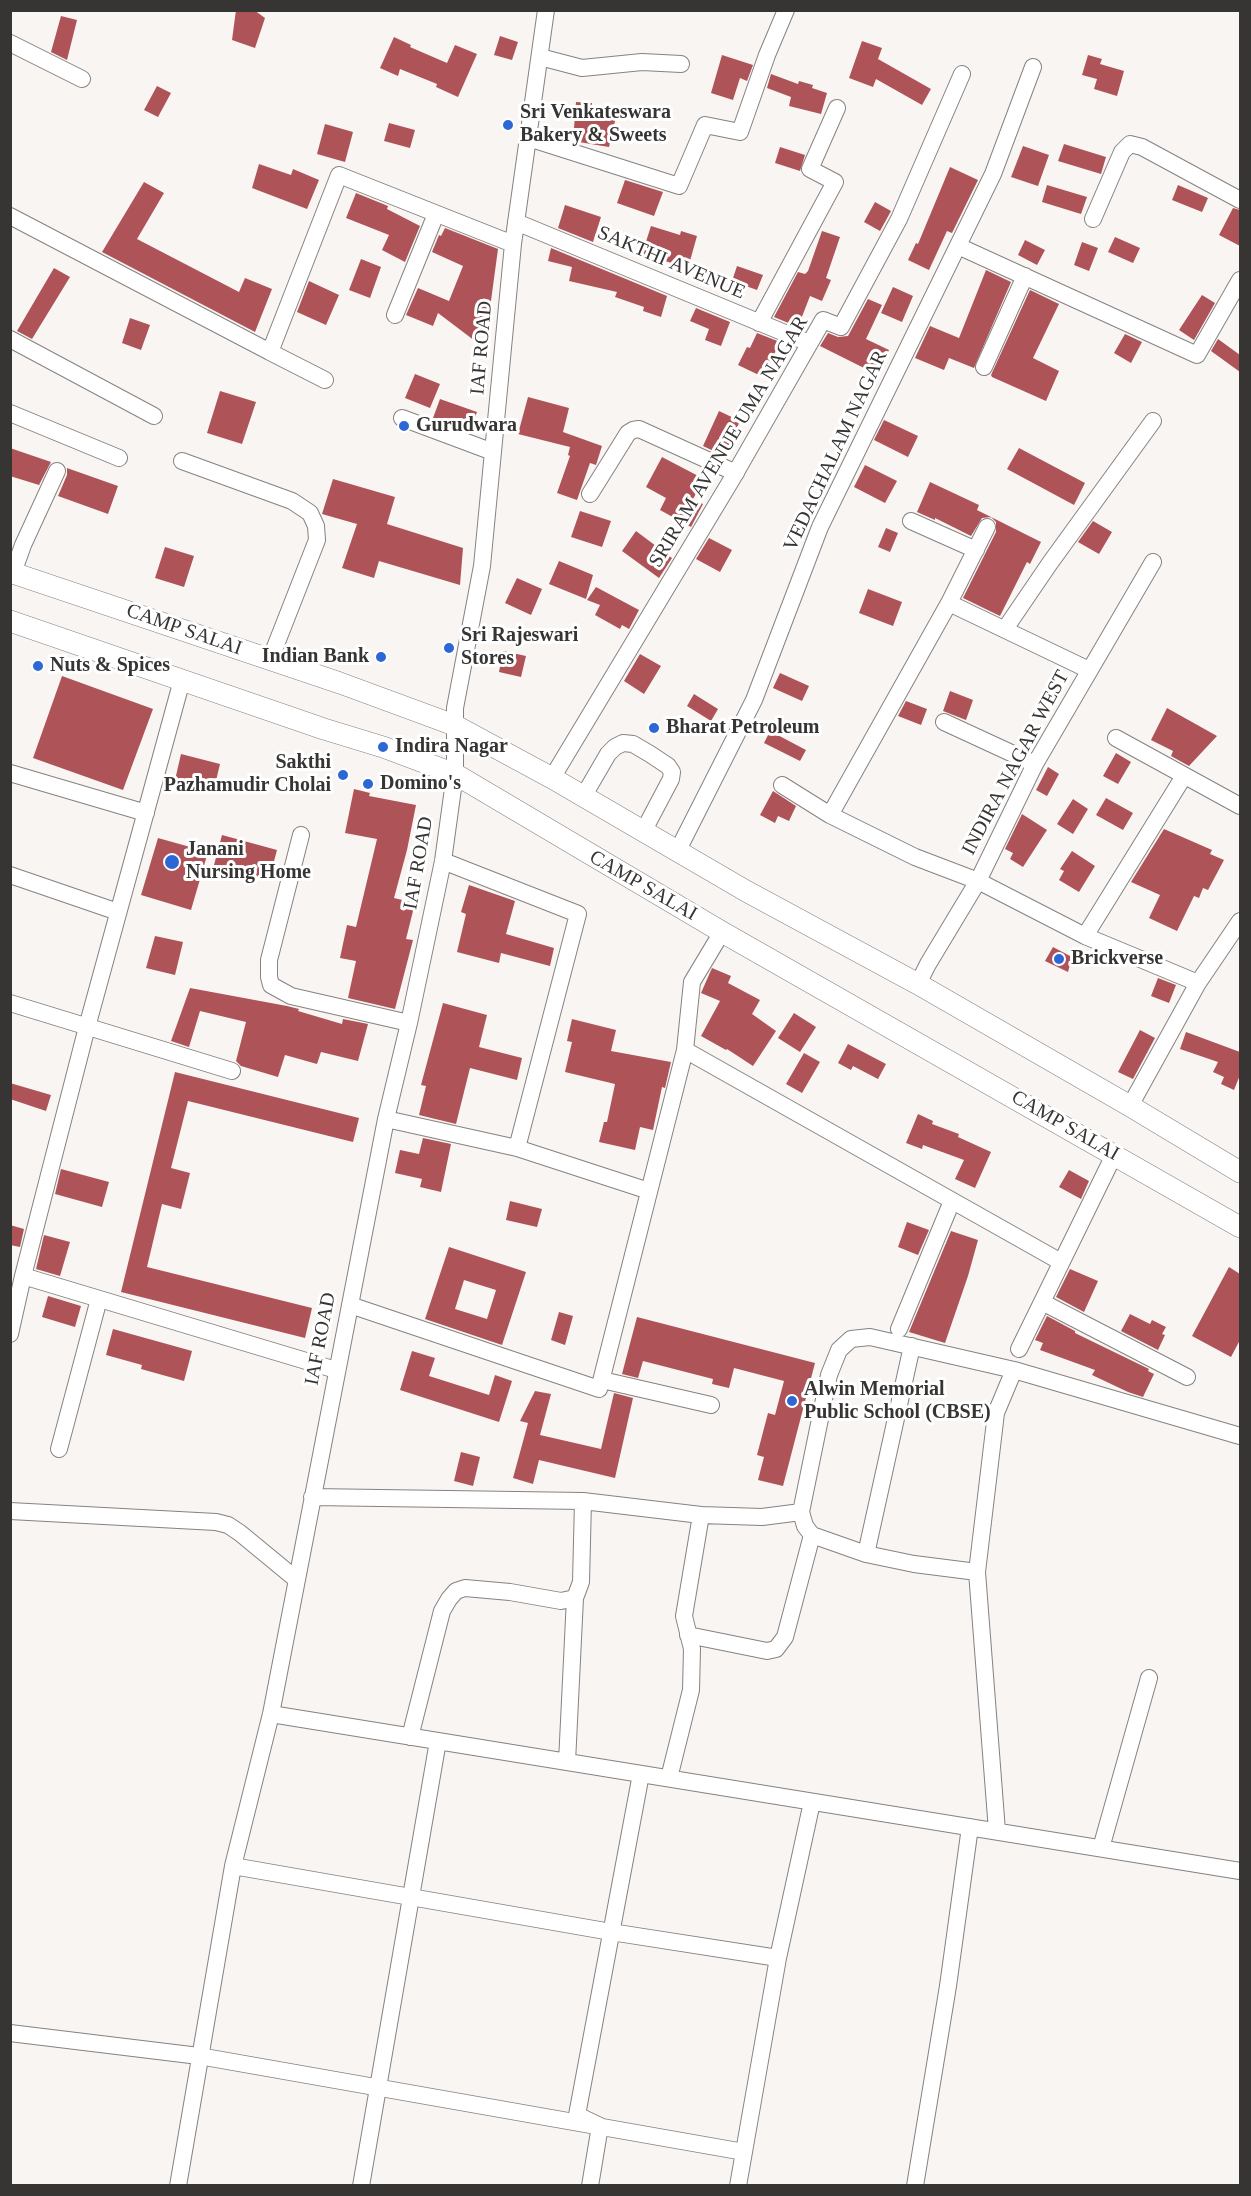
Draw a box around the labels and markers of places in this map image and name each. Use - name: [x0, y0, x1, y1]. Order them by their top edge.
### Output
- place label: Sri Venkateswara Bakery & Sweets: [520, 101, 671, 148]
- marker: Sri Venkateswara Bakery & Sweets: [501, 118, 515, 132]
- place label: Gurudwara: [416, 414, 517, 438]
- marker: Gurudwara: [397, 419, 411, 433]
- place label: Sri Rajeswari Stores: [461, 624, 578, 671]
- marker: Sri Rajeswari Stores: [442, 641, 456, 655]
- place label: Indian Bank: [262, 645, 369, 669]
- marker: Indian Bank: [374, 650, 388, 664]
- place label: Nuts & Spices: [50, 654, 170, 678]
- marker: Nuts & Spices: [31, 659, 45, 673]
- place label: Bharat Petroleum: [666, 716, 819, 740]
- marker: Bharat Petroleum: [647, 721, 661, 735]
- place label: Indira Nagar: [395, 735, 508, 759]
- marker: Indira Nagar: [376, 740, 390, 754]
- place label: Sakthi Pazhamudir Cholai: [164, 751, 331, 798]
- marker: Sakthi Pazhamudir Cholai: [336, 768, 350, 782]
- place label: Domino's: [380, 772, 461, 796]
- marker: Domino's: [361, 777, 375, 791]
- place label: Janani Nursing Home: [186, 838, 311, 885]
- marker: Janani Nursing Home: [163, 853, 181, 871]
- place label: Brickverse: [1071, 947, 1163, 971]
- marker: Brickverse: [1052, 952, 1066, 966]
- place label: Alwin Memorial Public School (CBSE): [804, 1378, 991, 1425]
- marker: Alwin Memorial Public School (CBSE): [785, 1394, 799, 1408]

